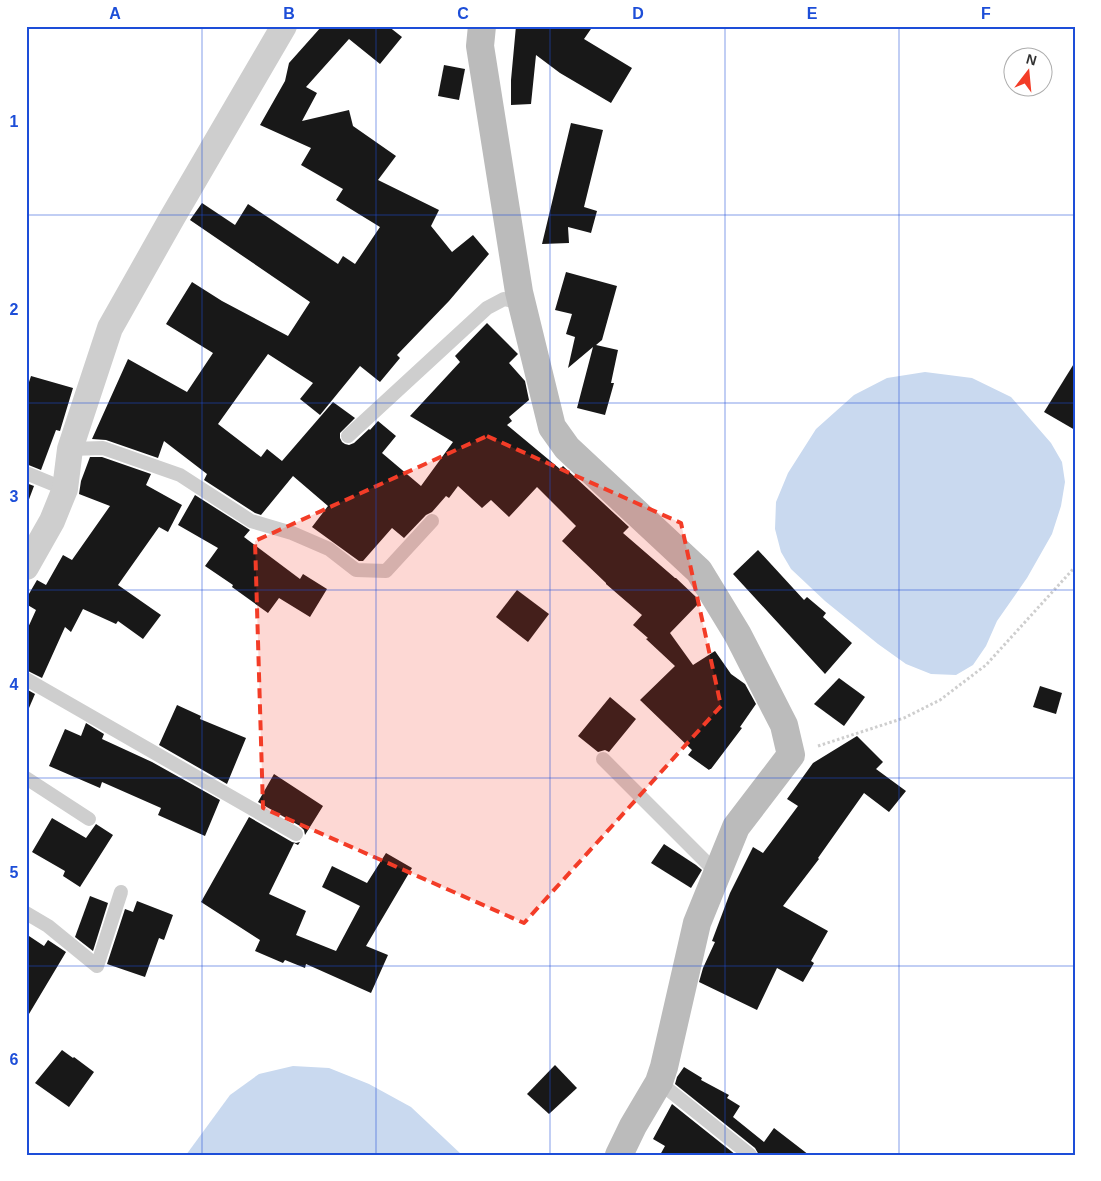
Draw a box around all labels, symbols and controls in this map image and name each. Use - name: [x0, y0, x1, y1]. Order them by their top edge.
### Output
- text: A: [109, 5, 121, 22]
- text: B: [283, 5, 295, 22]
- text: C: [457, 5, 469, 22]
- text: D: [632, 5, 644, 22]
- text: E: [807, 5, 818, 22]
- text: F: [981, 5, 991, 22]
- north arrow: [1004, 48, 1054, 98]
- text: N: [1025, 50, 1039, 69]
- text: 1: [10, 113, 19, 130]
- text: 2: [10, 301, 19, 318]
- text: 3: [10, 488, 19, 505]
- text: 4: [10, 676, 19, 693]
- text: 5: [10, 864, 19, 881]
- text: 6: [10, 1051, 19, 1068]

